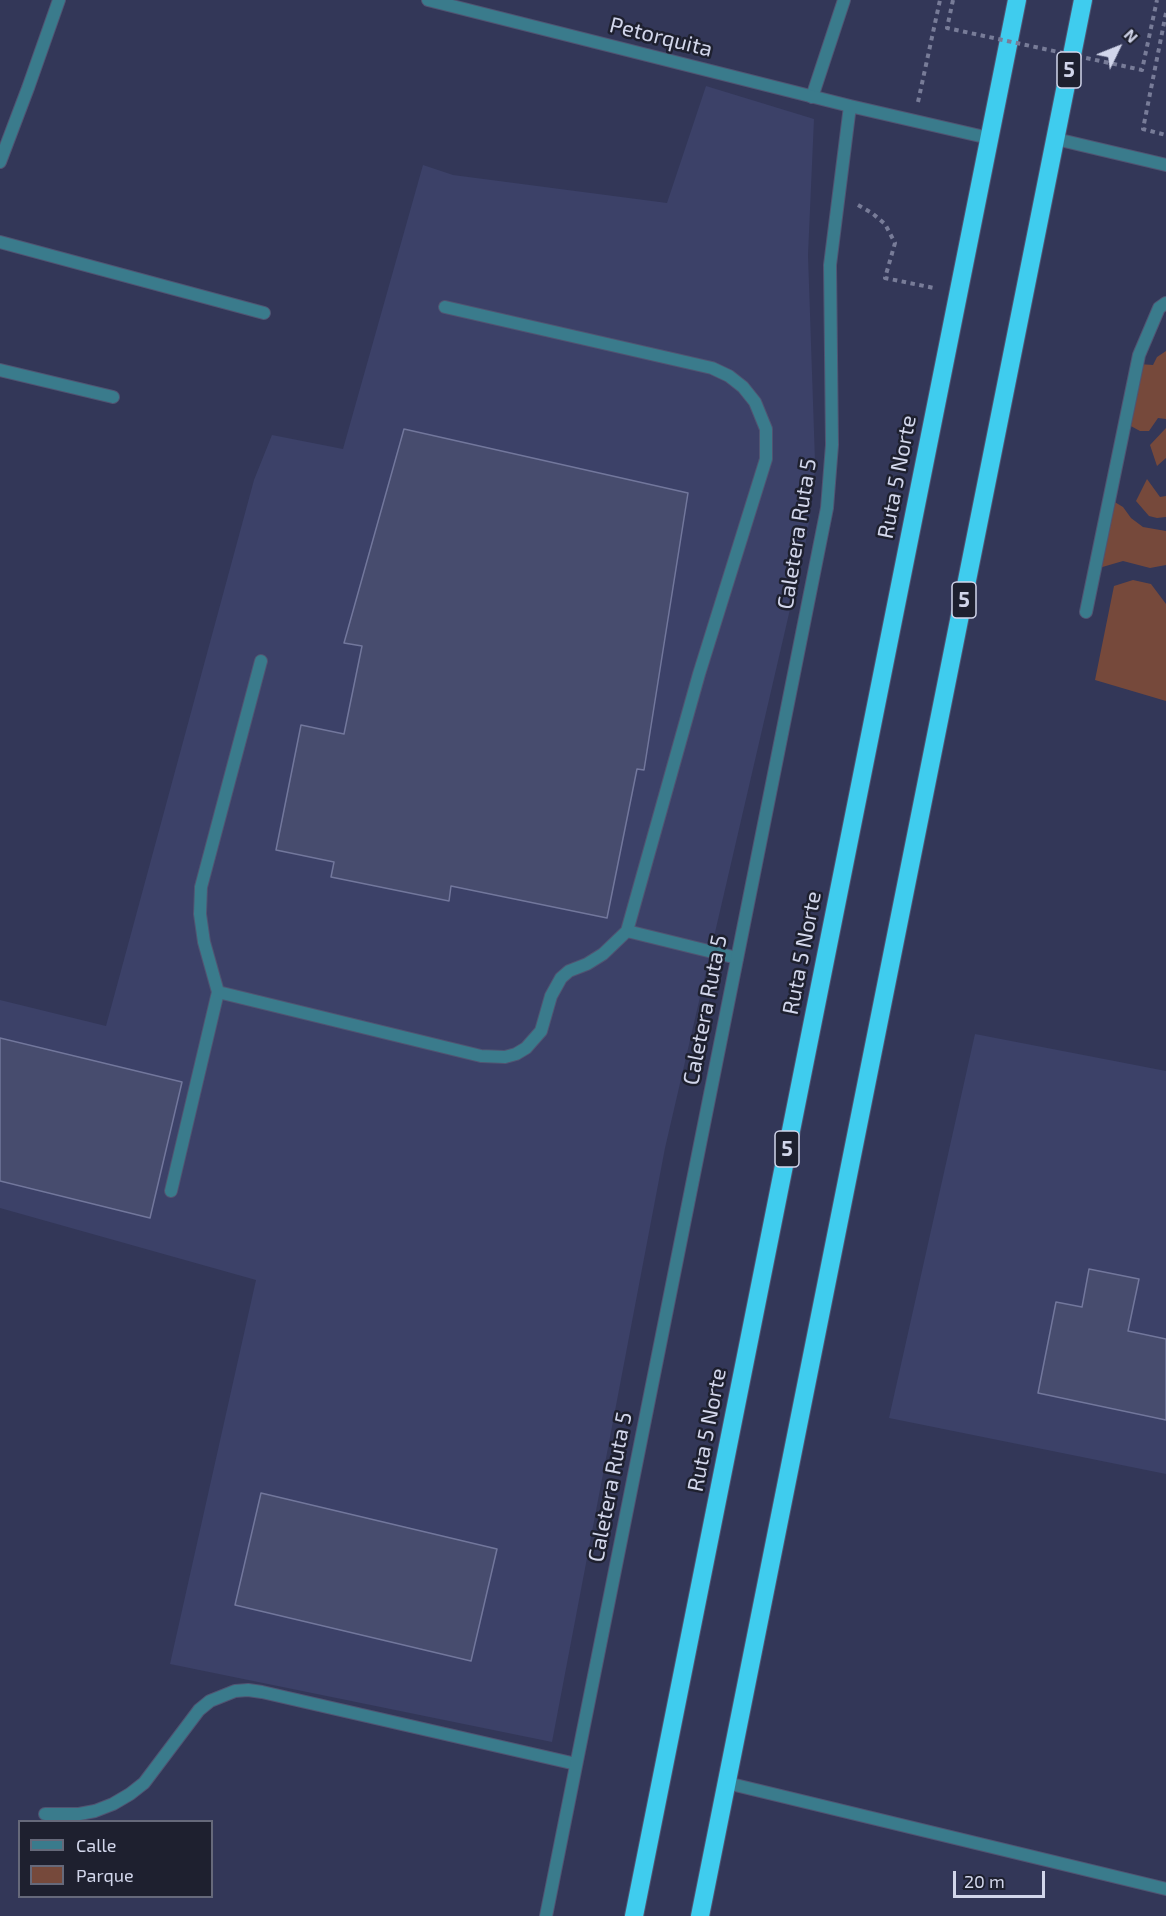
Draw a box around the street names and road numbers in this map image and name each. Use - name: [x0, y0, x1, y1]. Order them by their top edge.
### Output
- street label: Petorquita: [607, 11, 715, 63]
- road number: 5: [1057, 52, 1081, 88]
- street label: Ruta 5 Norte: [872, 413, 922, 541]
- street label: Caletera Ruta 5: [772, 457, 822, 611]
- road number: 5: [952, 582, 976, 618]
- street label: Ruta 5 Norte: [777, 889, 827, 1017]
- street label: Caletera Ruta 5: [678, 933, 732, 1087]
- road number: 5: [775, 1131, 799, 1167]
- street label: Ruta 5 Norte: [682, 1366, 732, 1494]
- street label: Caletera Ruta 5: [583, 1410, 637, 1564]

